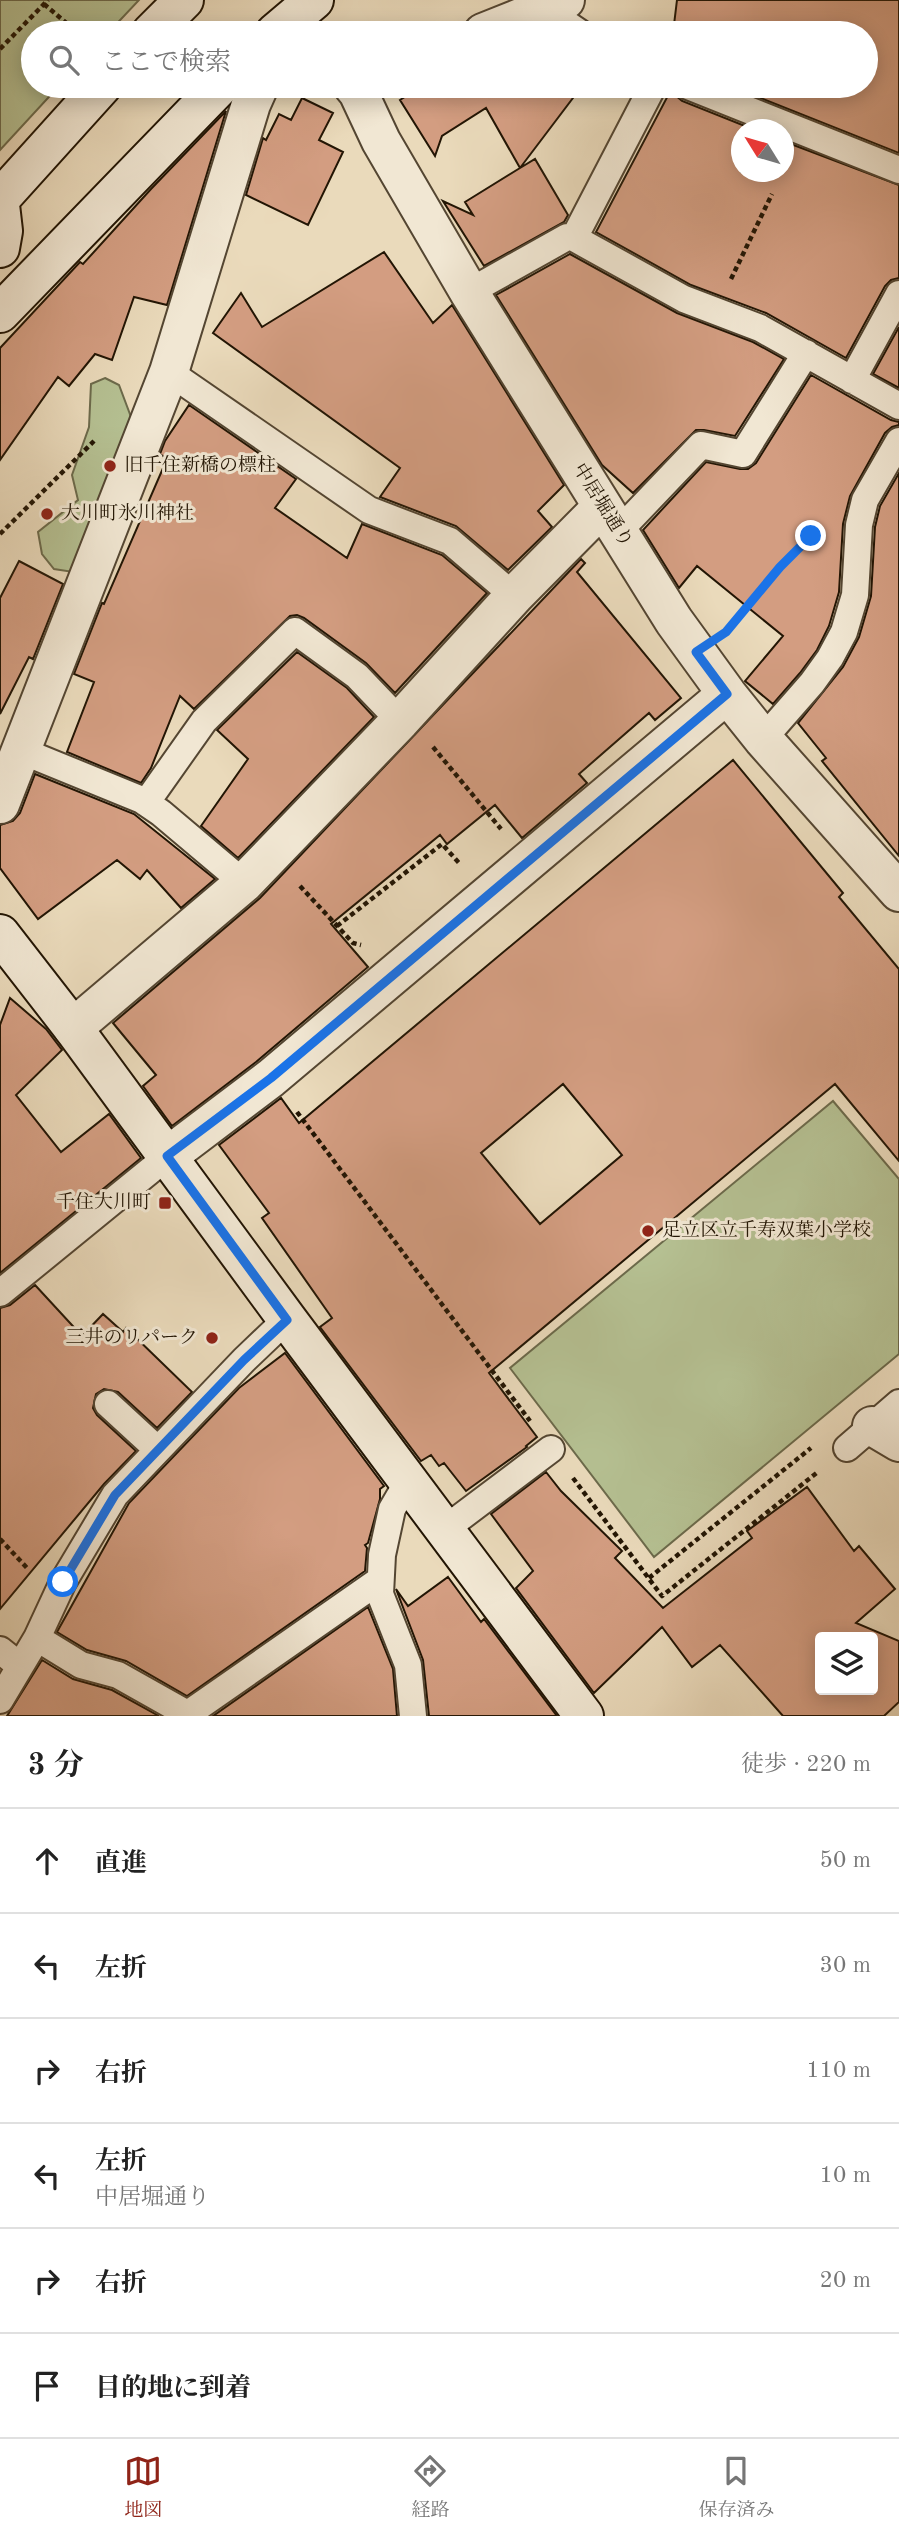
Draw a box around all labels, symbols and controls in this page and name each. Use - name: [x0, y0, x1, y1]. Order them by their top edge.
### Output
- search box: [21, 21, 878, 98]
- icon: search: [45, 41, 83, 79]
- text: ここで検索: [101, 50, 231, 76]
- north arrow: [731, 119, 794, 182]
- place label: 旧千住新橋の標柱: [124, 455, 276, 476]
- marker: 旧千住新橋の標柱: [102, 458, 118, 474]
- street label: 中居堀通り: [569, 460, 637, 551]
- place label: 大川町氷川神社: [61, 502, 194, 524]
- marker: 大川町氷川神社: [39, 506, 55, 522]
- route end: [795, 520, 826, 551]
- place label: 千住大川町: [56, 1191, 151, 1213]
- marker: 千住大川町: [157, 1195, 173, 1211]
- place label: 足立区立千寿双葉小学校: [662, 1219, 871, 1241]
- marker: 足立区立千寿双葉小学校: [640, 1223, 656, 1239]
- place label: 三井のリパーク: [66, 1327, 198, 1348]
- marker: 三井のリパーク: [204, 1330, 220, 1346]
- route start: [47, 1566, 78, 1597]
- map controls: [815, 1632, 878, 1695]
- button: layers: [815, 1632, 878, 1695]
- text: 3 分: [28, 1751, 84, 1781]
- text: 徒歩 · 220 m: [741, 1753, 871, 1776]
- icon: ahead: [28, 1842, 66, 1880]
- text: 50 m: [820, 1849, 871, 1872]
- text: 直進: [95, 1851, 147, 1877]
- icon: left: [28, 1947, 66, 1985]
- text: 30 m: [820, 1954, 871, 1977]
- text: 左折: [95, 1956, 147, 1982]
- icon: right: [28, 2052, 66, 2090]
- text: 110 m: [806, 2059, 871, 2082]
- text: 右折: [95, 2061, 147, 2087]
- text: 左折: [95, 2149, 147, 2175]
- icon: left: [28, 2157, 66, 2195]
- text: 10 m: [820, 2164, 871, 2187]
- text: 中居堀通り: [95, 2186, 210, 2209]
- icon: right: [28, 2262, 66, 2300]
- text: 20 m: [820, 2269, 871, 2292]
- text: 右折: [95, 2271, 147, 2297]
- icon: arrive: [28, 2367, 66, 2405]
- text: 目的地に到着: [95, 2376, 251, 2402]
- tab: 地図: [124, 2452, 163, 2523]
- tab: 経路: [411, 2452, 450, 2523]
- tab: 保存済み: [698, 2452, 775, 2523]

